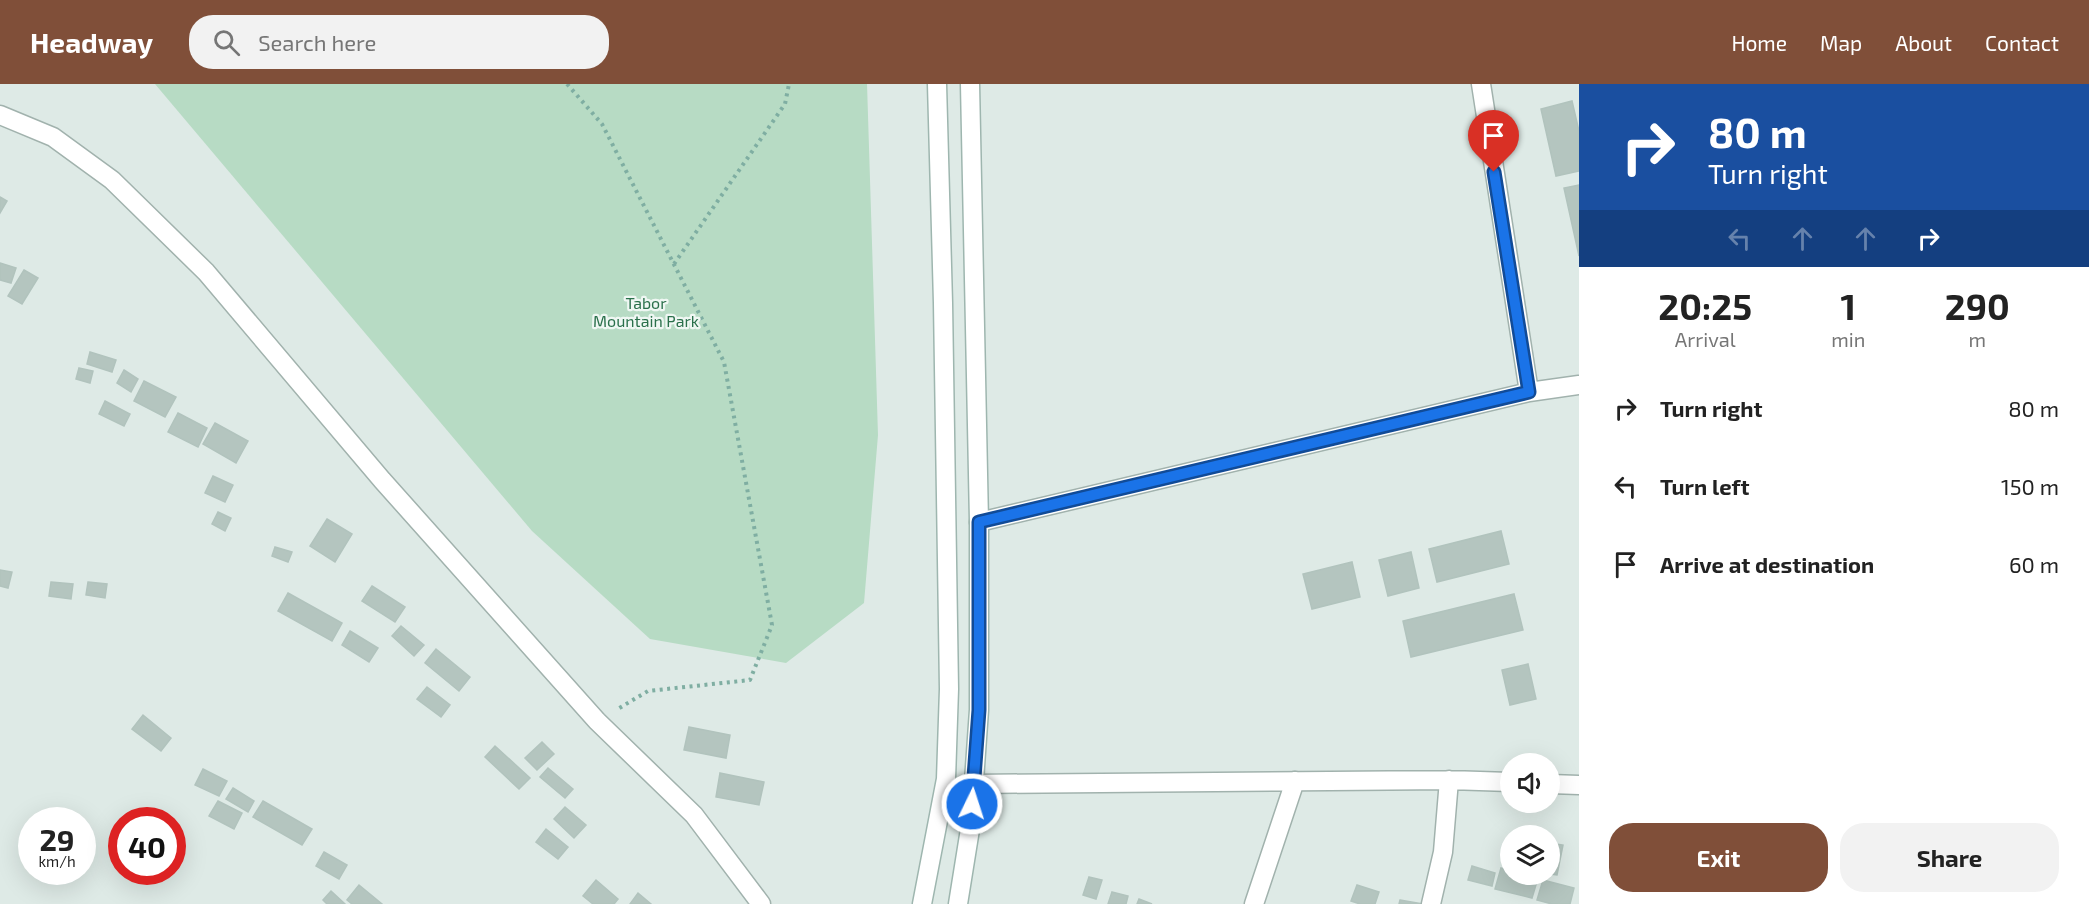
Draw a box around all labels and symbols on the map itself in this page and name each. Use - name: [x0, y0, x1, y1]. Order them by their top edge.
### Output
- pin: [1468, 110, 1519, 172]
- park label: Tabor Mountain Park: [593, 293, 699, 330]
- position arrow: [940, 772, 1004, 836]
- speed limit sign: 40: [108, 807, 186, 885]

